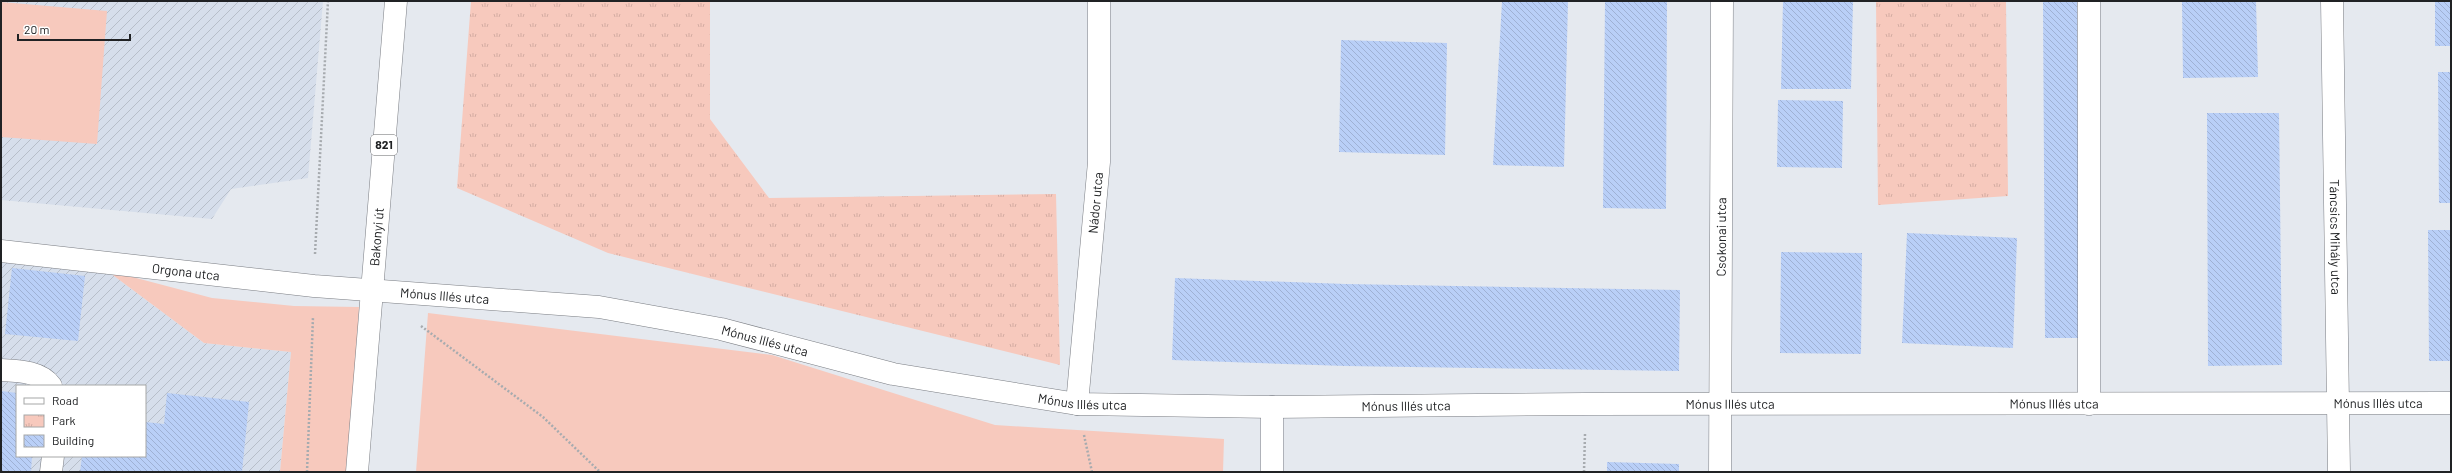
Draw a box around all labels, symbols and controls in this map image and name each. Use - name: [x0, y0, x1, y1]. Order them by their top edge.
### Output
- scale bar: [18, 16, 130, 42]
- text: 20 m: [24, 22, 50, 36]
- road number: 821: [371, 135, 397, 155]
- street label: Nádor utca: [1085, 171, 1106, 234]
- street label: Táncsics Mihály utca: [2327, 179, 2344, 295]
- street label: Csokonai utca: [1713, 197, 1729, 277]
- street label: Bakonyi út: [366, 207, 387, 267]
- street label: Orgona utca: [151, 260, 221, 283]
- street label: Mónus Illés utca: [400, 284, 490, 307]
- street label: Mónus Illés utca: [720, 321, 810, 359]
- legend: [16, 385, 146, 457]
- street label: Mónus Illés utca: [1037, 390, 1127, 413]
- text: Road: [52, 393, 79, 407]
- street label: Mónus Illés utca: [2009, 395, 2099, 412]
- street label: Mónus Illés utca: [2333, 395, 2423, 411]
- street label: Mónus Illés utca: [1685, 396, 1775, 412]
- street label: Mónus Illés utca: [1361, 397, 1451, 414]
- text: Park: [52, 413, 76, 427]
- text: Building: [52, 433, 94, 447]

